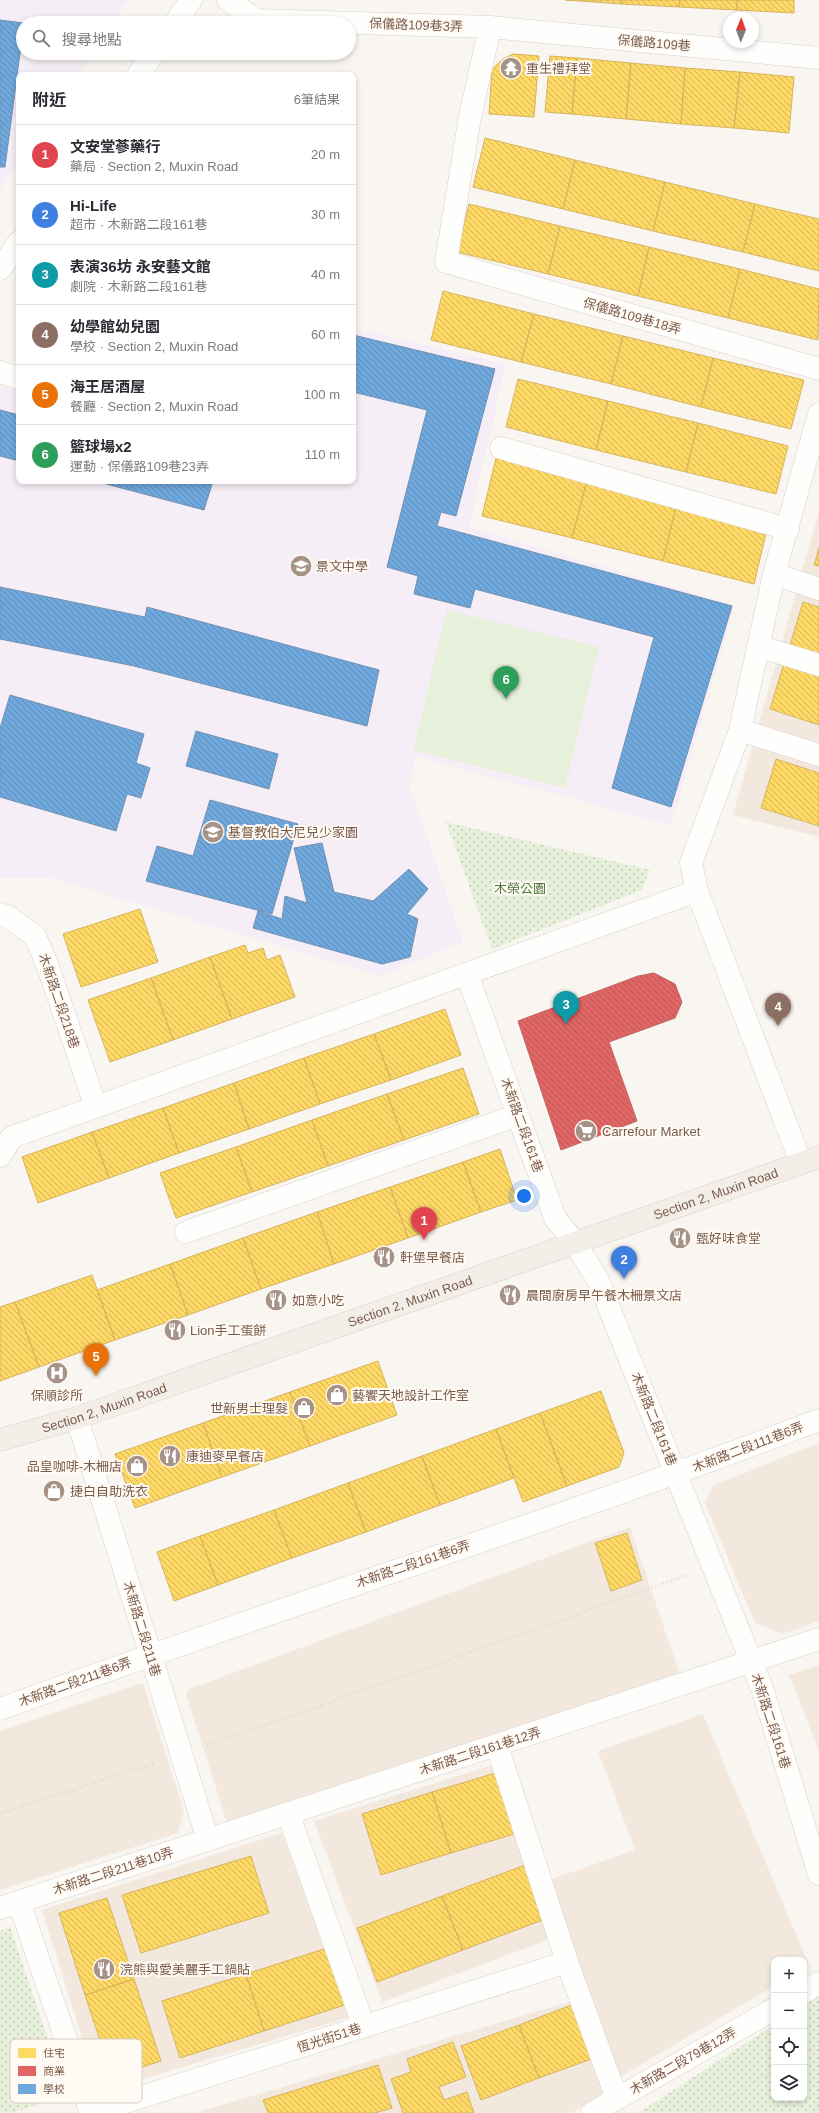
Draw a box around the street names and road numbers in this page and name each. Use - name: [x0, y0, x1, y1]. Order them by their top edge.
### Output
- street label: 保儀路109巷3弄: [369, 16, 463, 34]
- street label: 保儀路109巷: [617, 32, 691, 54]
- street label: 保儀路109巷18弄: [581, 295, 683, 337]
- street label: 木新路二段218巷: [36, 951, 82, 1051]
- street label: 木新路二段161巷: [498, 1076, 546, 1174]
- street label: Section 2, Muxin Road: [651, 1165, 780, 1222]
- street label: Section 2, Muxin Road: [346, 1272, 474, 1330]
- street label: 木新路二段161巷: [628, 1370, 680, 1468]
- street label: Section 2, Muxin Road: [40, 1380, 169, 1435]
- street label: 木新路二段111巷6弄: [690, 1419, 806, 1475]
- street label: 木新路二段161巷6弄: [354, 1537, 472, 1591]
- street label: 木新路二段211巷: [120, 1580, 164, 1678]
- street label: 木新路二段211巷6弄: [17, 1655, 133, 1709]
- street label: 木新路二段161巷: [748, 1671, 794, 1771]
- street label: 木新路二段161巷12弄: [417, 1724, 543, 1778]
- street label: 木新路二段211巷10弄: [51, 1844, 175, 1898]
- street label: 恆光街51巷: [295, 2021, 363, 2055]
- street label: 木新路二段79巷12弄: [627, 2025, 739, 2097]

